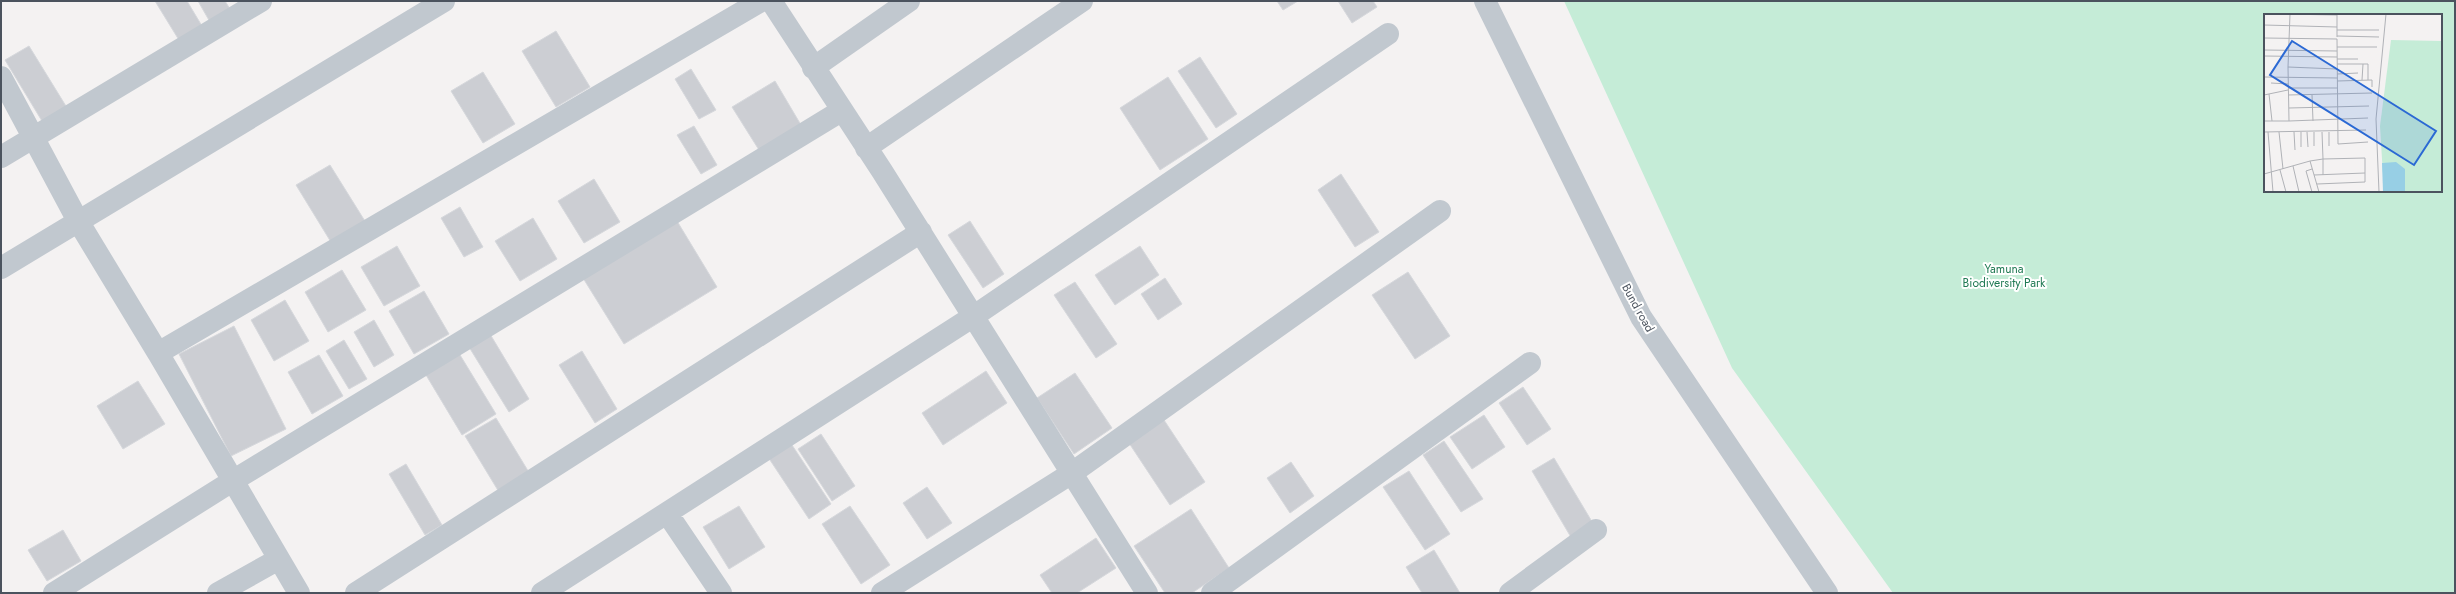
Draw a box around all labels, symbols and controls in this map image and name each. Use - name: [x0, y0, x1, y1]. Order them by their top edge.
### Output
- inset map: [2264, 14, 2442, 192]
- park label: Yamuna Biodiversity Park: [1963, 260, 2046, 292]
- street label: Bund road: [1617, 281, 1659, 335]

